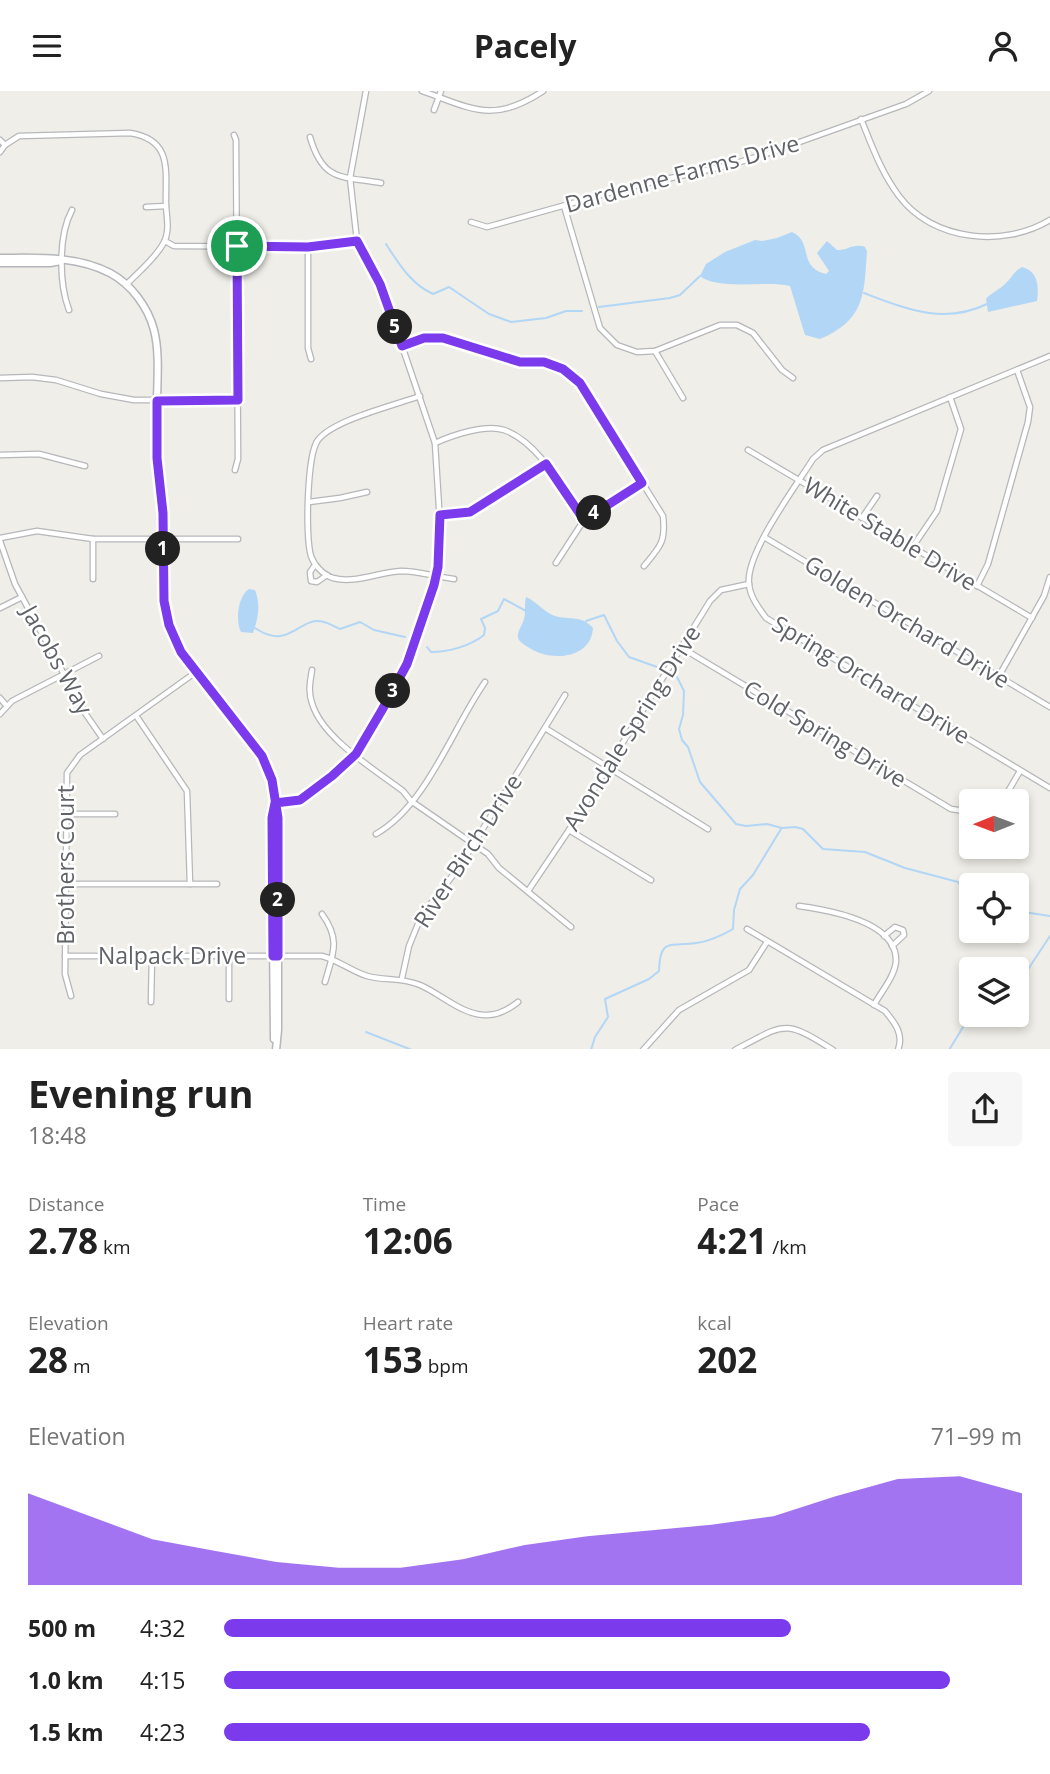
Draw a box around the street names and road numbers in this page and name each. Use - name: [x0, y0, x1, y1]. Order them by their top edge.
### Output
- street label: Dardenne Farms Drive: [561, 126, 803, 220]
- street label: White Stable Drive: [798, 469, 983, 598]
- street label: Golden Orchard Drive: [799, 547, 1016, 695]
- street label: Jacobs Way: [14, 597, 101, 720]
- street label: Spring Orchard Drive: [767, 607, 976, 751]
- street label: Avondale Spring Drive: [555, 619, 707, 836]
- street label: Cold Spring Drive: [738, 672, 913, 794]
- street label: River Birch Drive: [405, 767, 529, 933]
- street label: Brothers Court: [49, 785, 81, 945]
- street label: Nalpack Drive: [98, 939, 246, 971]

